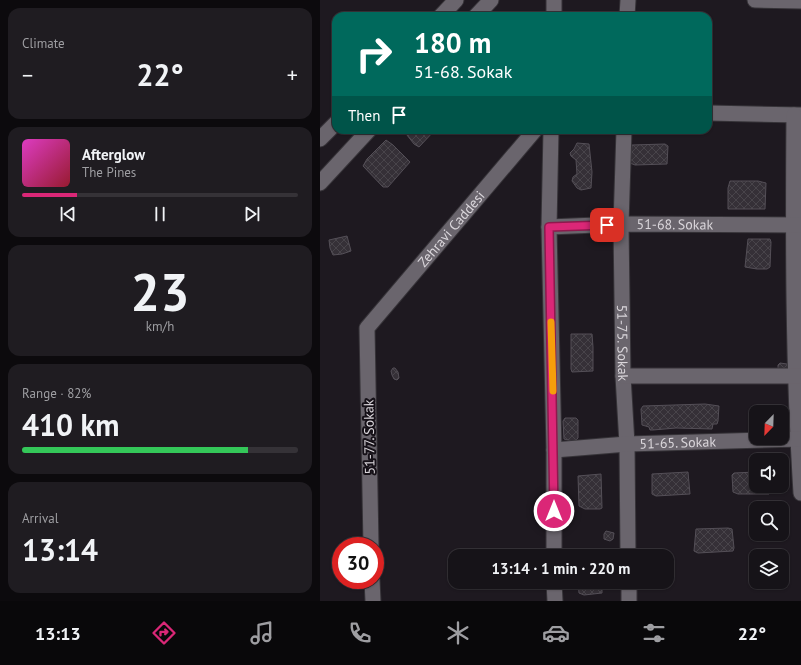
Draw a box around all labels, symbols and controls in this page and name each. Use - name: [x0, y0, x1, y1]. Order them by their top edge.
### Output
- text: 180 m: [414, 24, 491, 61]
- icon: right: [348, 28, 400, 80]
- text: Climate: [22, 35, 65, 52]
- text: 22°: [136, 55, 184, 94]
- text: 51-68. Sokak: [414, 60, 512, 83]
- text: −: [22, 61, 33, 89]
- text: +: [287, 61, 298, 89]
- icon: arrive: [388, 104, 410, 126]
- text: Then: [348, 106, 380, 125]
- text: Afterglow: [82, 145, 145, 164]
- text: The Pines: [82, 164, 136, 181]
- street label: Zehravi Caddesi: [414, 187, 488, 271]
- icon: previous: [57, 203, 79, 225]
- icon: pause: [149, 203, 171, 225]
- icon: next: [241, 203, 263, 225]
- pin: [590, 208, 624, 242]
- icon: arrive: [596, 214, 618, 236]
- street label: 51-68. Sokak: [637, 215, 714, 234]
- text: 23: [131, 258, 189, 325]
- street label: 51-75. Sokak: [613, 305, 632, 382]
- text: km/h: [146, 318, 174, 335]
- text: Range · 82%: [22, 385, 91, 402]
- street label: 51-77. Sokak: [359, 399, 379, 475]
- text: 410 km: [22, 405, 120, 444]
- north arrow: [749, 405, 789, 445]
- map controls: [749, 405, 789, 589]
- street label: 51-65. Sokak: [639, 432, 717, 453]
- button: sound: [749, 453, 789, 493]
- position arrow: [533, 490, 575, 532]
- button: search: [749, 501, 789, 541]
- text: Arrival: [22, 510, 58, 527]
- text: 13:14: [22, 530, 98, 569]
- speed limit sign: 30: [332, 537, 384, 589]
- button: layers: [749, 549, 789, 589]
- text: 13:14 · 1 min · 220 m: [492, 559, 630, 578]
- icon: directions: [150, 619, 178, 647]
- icon: music: [248, 619, 276, 647]
- icon: phone: [346, 619, 374, 647]
- icon: climate: [444, 619, 472, 647]
- icon: car: [542, 619, 570, 647]
- icon: filters: [640, 619, 668, 647]
- text: 13:13: [35, 622, 81, 645]
- text: 22°: [738, 622, 766, 645]

